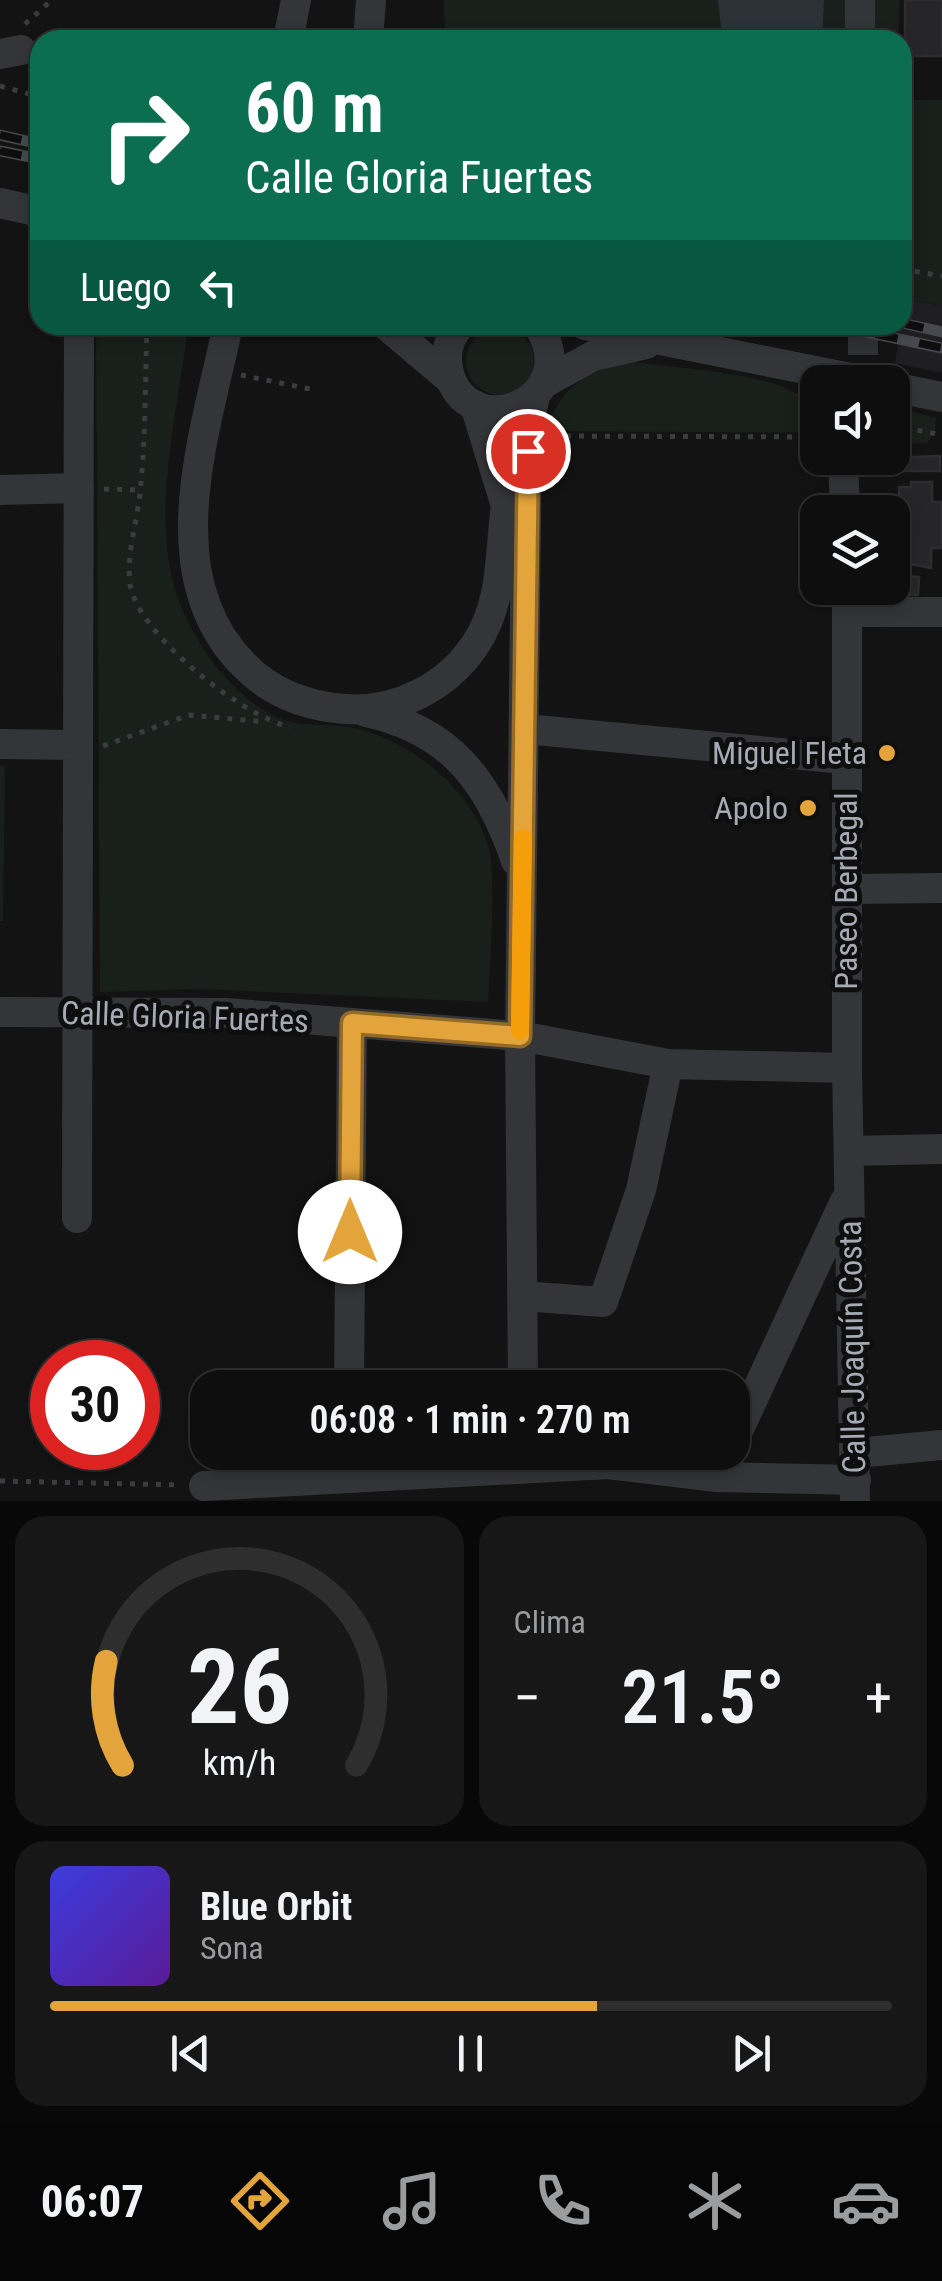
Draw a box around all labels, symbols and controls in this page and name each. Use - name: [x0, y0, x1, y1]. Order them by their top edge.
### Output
- text: 60 m: [245, 67, 384, 149]
- icon: right: [80, 70, 210, 200]
- text: Calle Gloria Fuertes: [245, 151, 593, 204]
- icon: left: [191, 260, 246, 315]
- text: Luego: [80, 266, 171, 310]
- map controls: [800, 365, 910, 605]
- button: sound: [800, 365, 910, 475]
- pin: [486, 409, 571, 494]
- icon: arrive: [501, 424, 556, 479]
- button: layers: [800, 495, 910, 605]
- place label: Miguel Fleta: [712, 734, 867, 772]
- marker: Miguel Fleta: [876, 742, 898, 764]
- place label: Apolo: [714, 789, 788, 827]
- street label: Paseo Berbegal: [827, 792, 865, 990]
- marker: Apolo: [797, 797, 819, 819]
- street label: Calle Gloria Fuertes: [61, 994, 309, 1040]
- position arrow: [298, 1180, 402, 1284]
- street label: Calle Joaquín Costa: [831, 1220, 873, 1474]
- speed limit sign: 30: [30, 1340, 160, 1470]
- text: 06:08 · 1 min · 270 m: [310, 1398, 630, 1442]
- text: Clima: [514, 1603, 586, 1641]
- text: 26: [187, 1627, 292, 1748]
- text: 21.5°: [621, 1653, 785, 1741]
- text: −: [514, 1666, 541, 1730]
- text: +: [865, 1666, 892, 1730]
- text: km/h: [202, 1742, 276, 1784]
- text: Blue Orbit: [200, 1885, 352, 1929]
- text: Sona: [200, 1929, 263, 1967]
- icon: previous: [163, 2026, 218, 2081]
- icon: pause: [443, 2026, 498, 2081]
- icon: next: [724, 2026, 779, 2081]
- icon: directions: [225, 2166, 295, 2236]
- icon: music: [377, 2166, 447, 2236]
- icon: phone: [528, 2166, 598, 2236]
- icon: climate: [680, 2166, 750, 2236]
- icon: car: [831, 2166, 901, 2236]
- text: 06:07: [41, 2175, 144, 2228]

